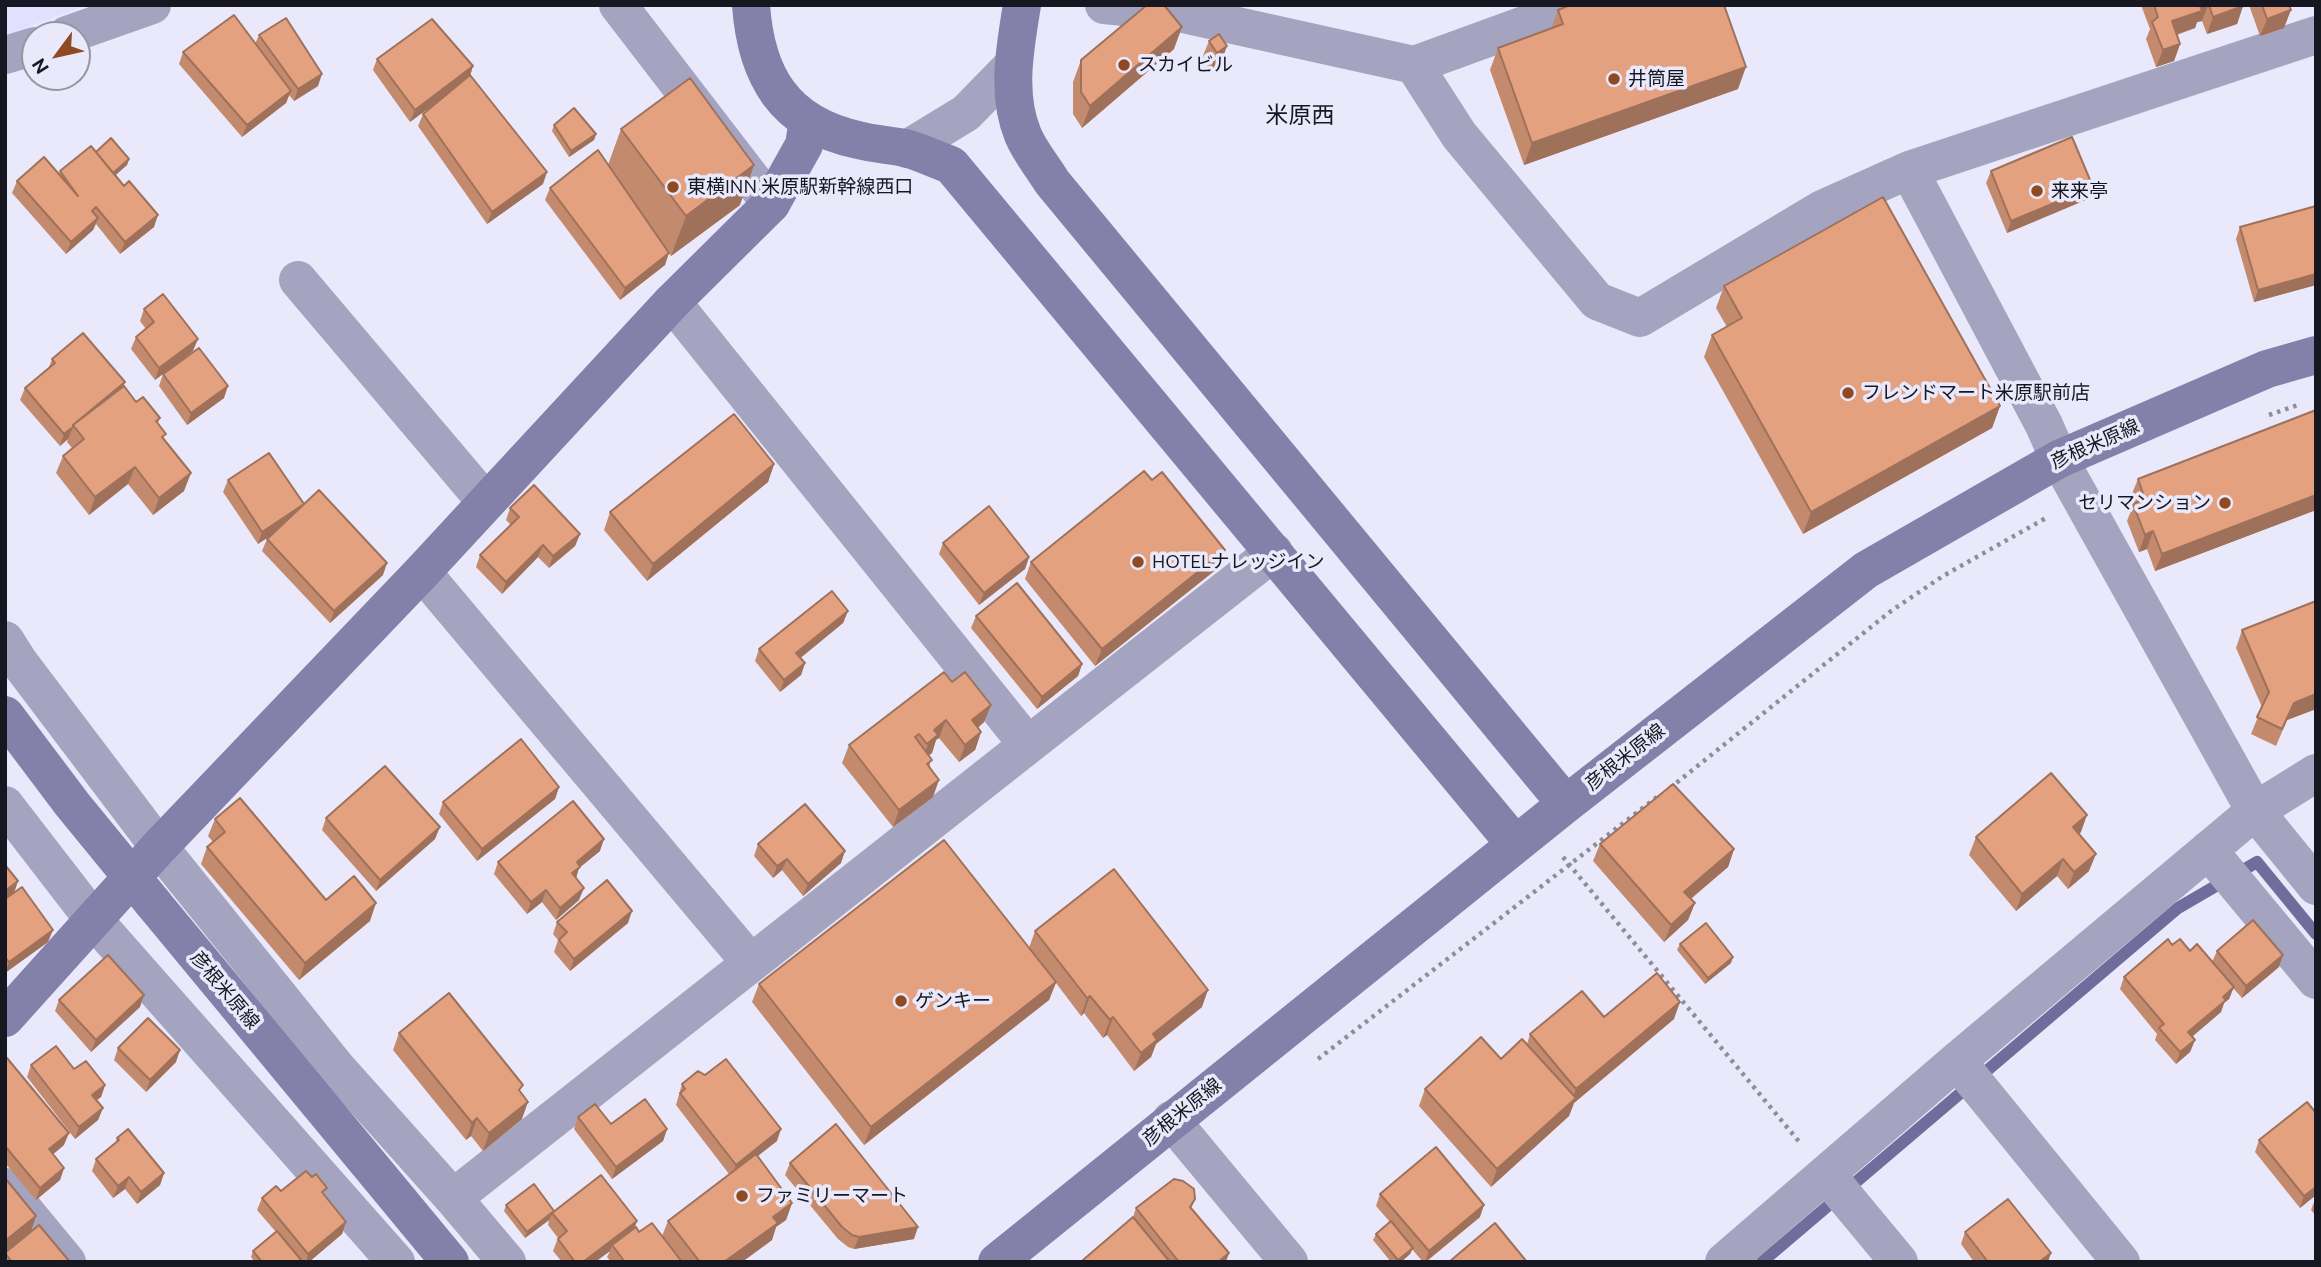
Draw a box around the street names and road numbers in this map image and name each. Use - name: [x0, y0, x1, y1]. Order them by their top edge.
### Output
- street label: 彦根米原線: [2047, 414, 2143, 474]
- street label: 彦根米原線: [1581, 719, 1669, 795]
- street label: 彦根米原線: [186, 946, 264, 1034]
- street label: 彦根米原線: [1138, 1073, 1226, 1151]

